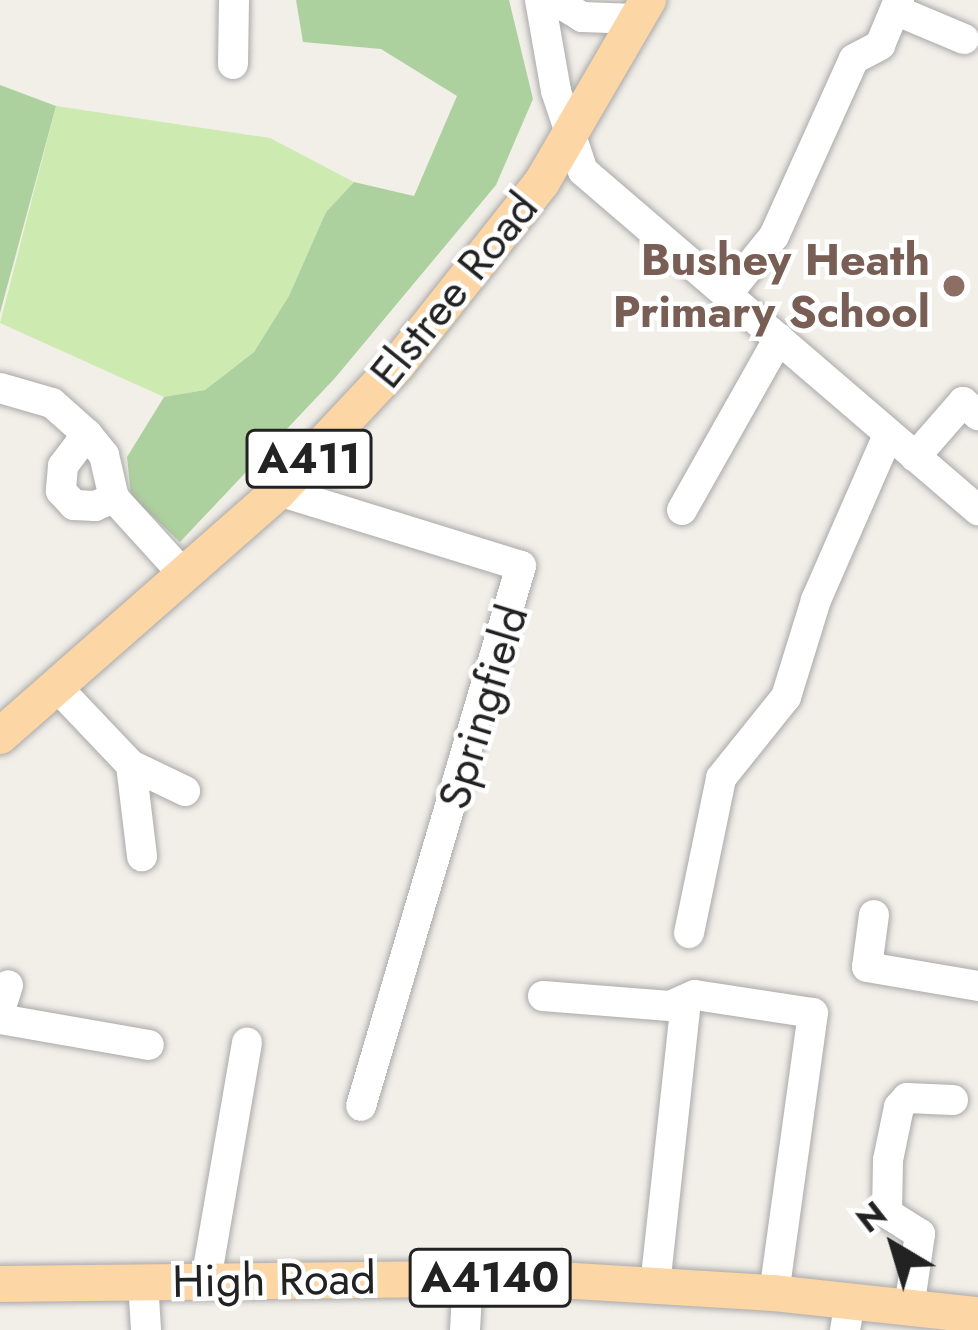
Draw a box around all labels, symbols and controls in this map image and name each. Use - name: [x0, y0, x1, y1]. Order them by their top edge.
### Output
- street label: Elstree Road: [359, 181, 549, 399]
- place label: Bushey Heath Primary School: [613, 233, 930, 339]
- marker: Bushey Heath Primary School: [941, 273, 967, 299]
- road number: A411: [243, 423, 375, 495]
- street label: Springfield: [426, 598, 540, 816]
- north arrow: [834, 1186, 954, 1306]
- text: N: [847, 1191, 896, 1244]
- road number: A4140: [406, 1242, 574, 1314]
- street label: High Road: [172, 1251, 376, 1309]

